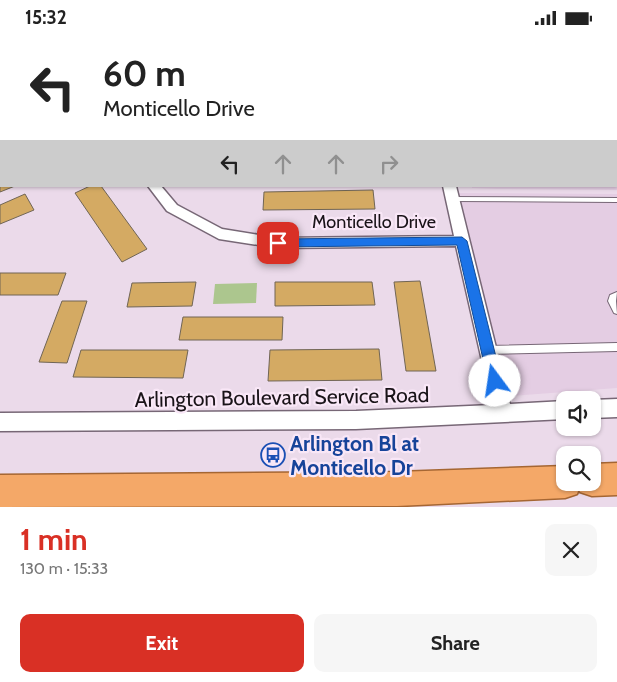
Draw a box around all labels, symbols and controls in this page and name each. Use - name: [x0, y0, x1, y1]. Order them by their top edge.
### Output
- text: 15:32: [25, 6, 67, 29]
- text: 60 m: [103, 52, 186, 95]
- icon: left: [20, 55, 85, 120]
- text: Monticello Drive: [103, 95, 255, 122]
- icon: left: [216, 150, 244, 178]
- icon: ahead: [269, 150, 297, 178]
- icon: ahead: [322, 150, 350, 178]
- icon: right: [375, 150, 403, 178]
- street label: Monticello Drive: [312, 211, 436, 233]
- pin: [257, 222, 299, 264]
- icon: arrive: [264, 229, 292, 257]
- position arrow: [468, 354, 520, 406]
- street label: Arlington Boulevard Service Road: [134, 382, 430, 412]
- map controls: [556, 391, 601, 491]
- button: sound: [556, 391, 601, 436]
- place label: Arlington Bl at Monticello Dr: [290, 431, 419, 480]
- bus stop icon: Arlington Bl at Monticello Dr: [260, 442, 286, 468]
- button: search: [556, 446, 601, 491]
- text: 1 min: [20, 521, 88, 558]
- button: close: [545, 524, 597, 576]
- text: 130 m · 15:33: [20, 559, 108, 578]
- button: Exit: [20, 614, 304, 672]
- button: Share: [314, 614, 597, 672]

